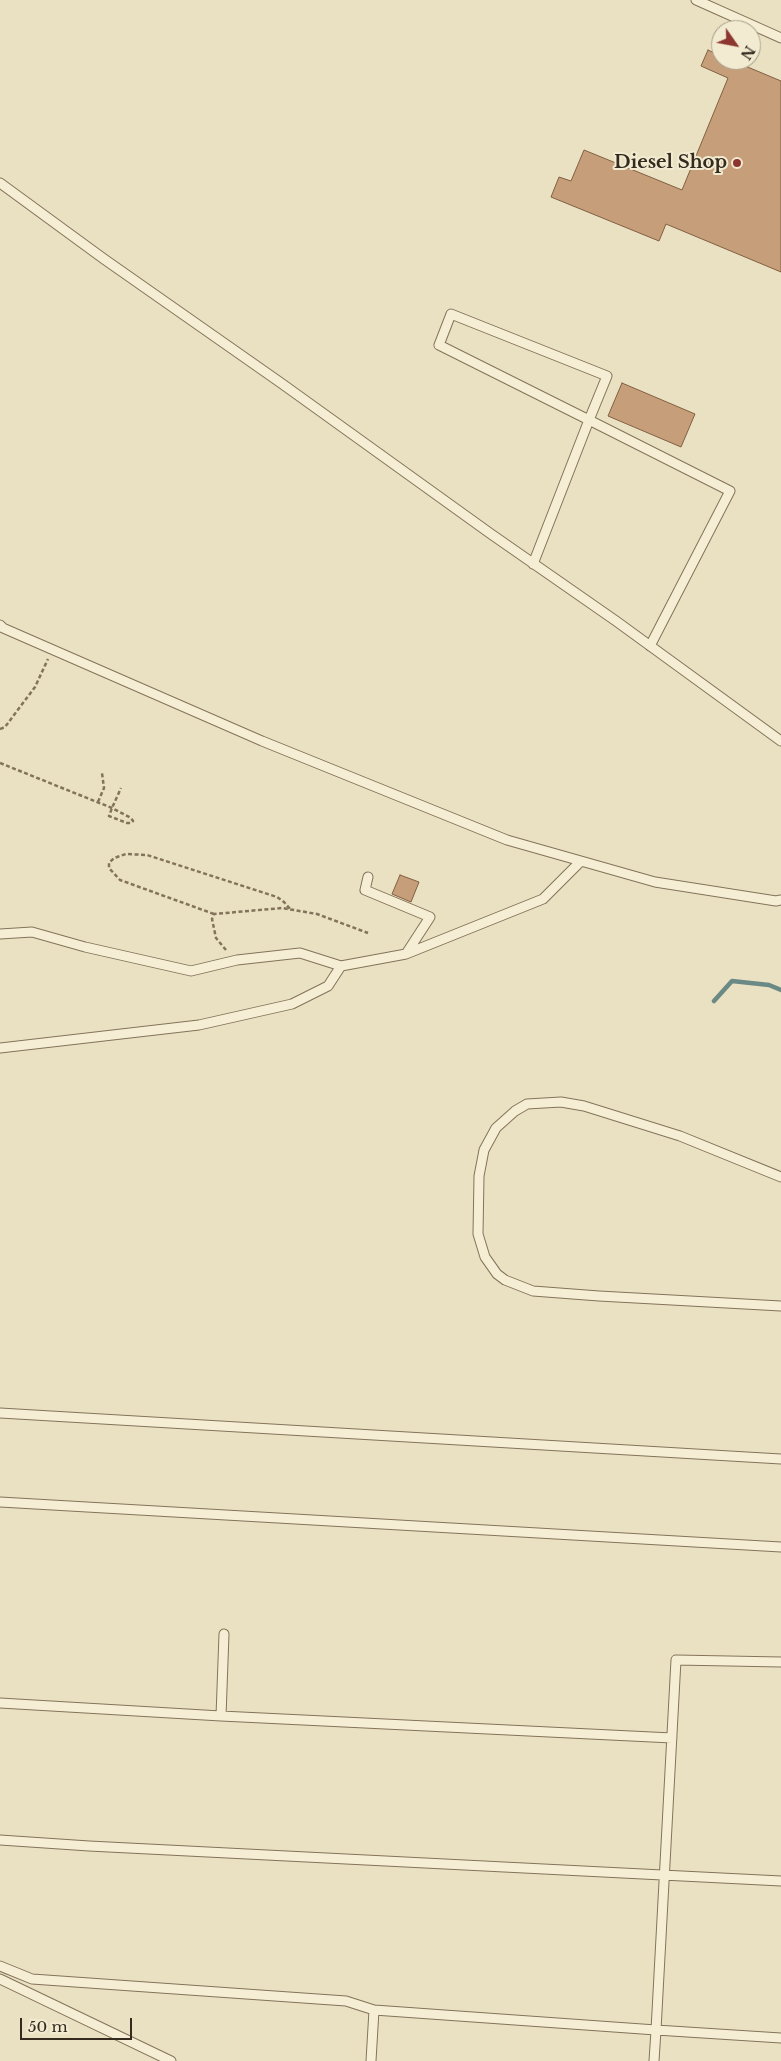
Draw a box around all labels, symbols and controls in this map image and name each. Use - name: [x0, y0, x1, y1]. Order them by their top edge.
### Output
- north arrow: [711, 20, 761, 70]
- text: N: [737, 42, 759, 63]
- place label: Diesel Shop: [614, 152, 727, 174]
- marker: Diesel Shop: [731, 157, 743, 169]
- scale bar: [22, 2008, 135, 2040]
- text: 50 m: [28, 2017, 68, 2036]

